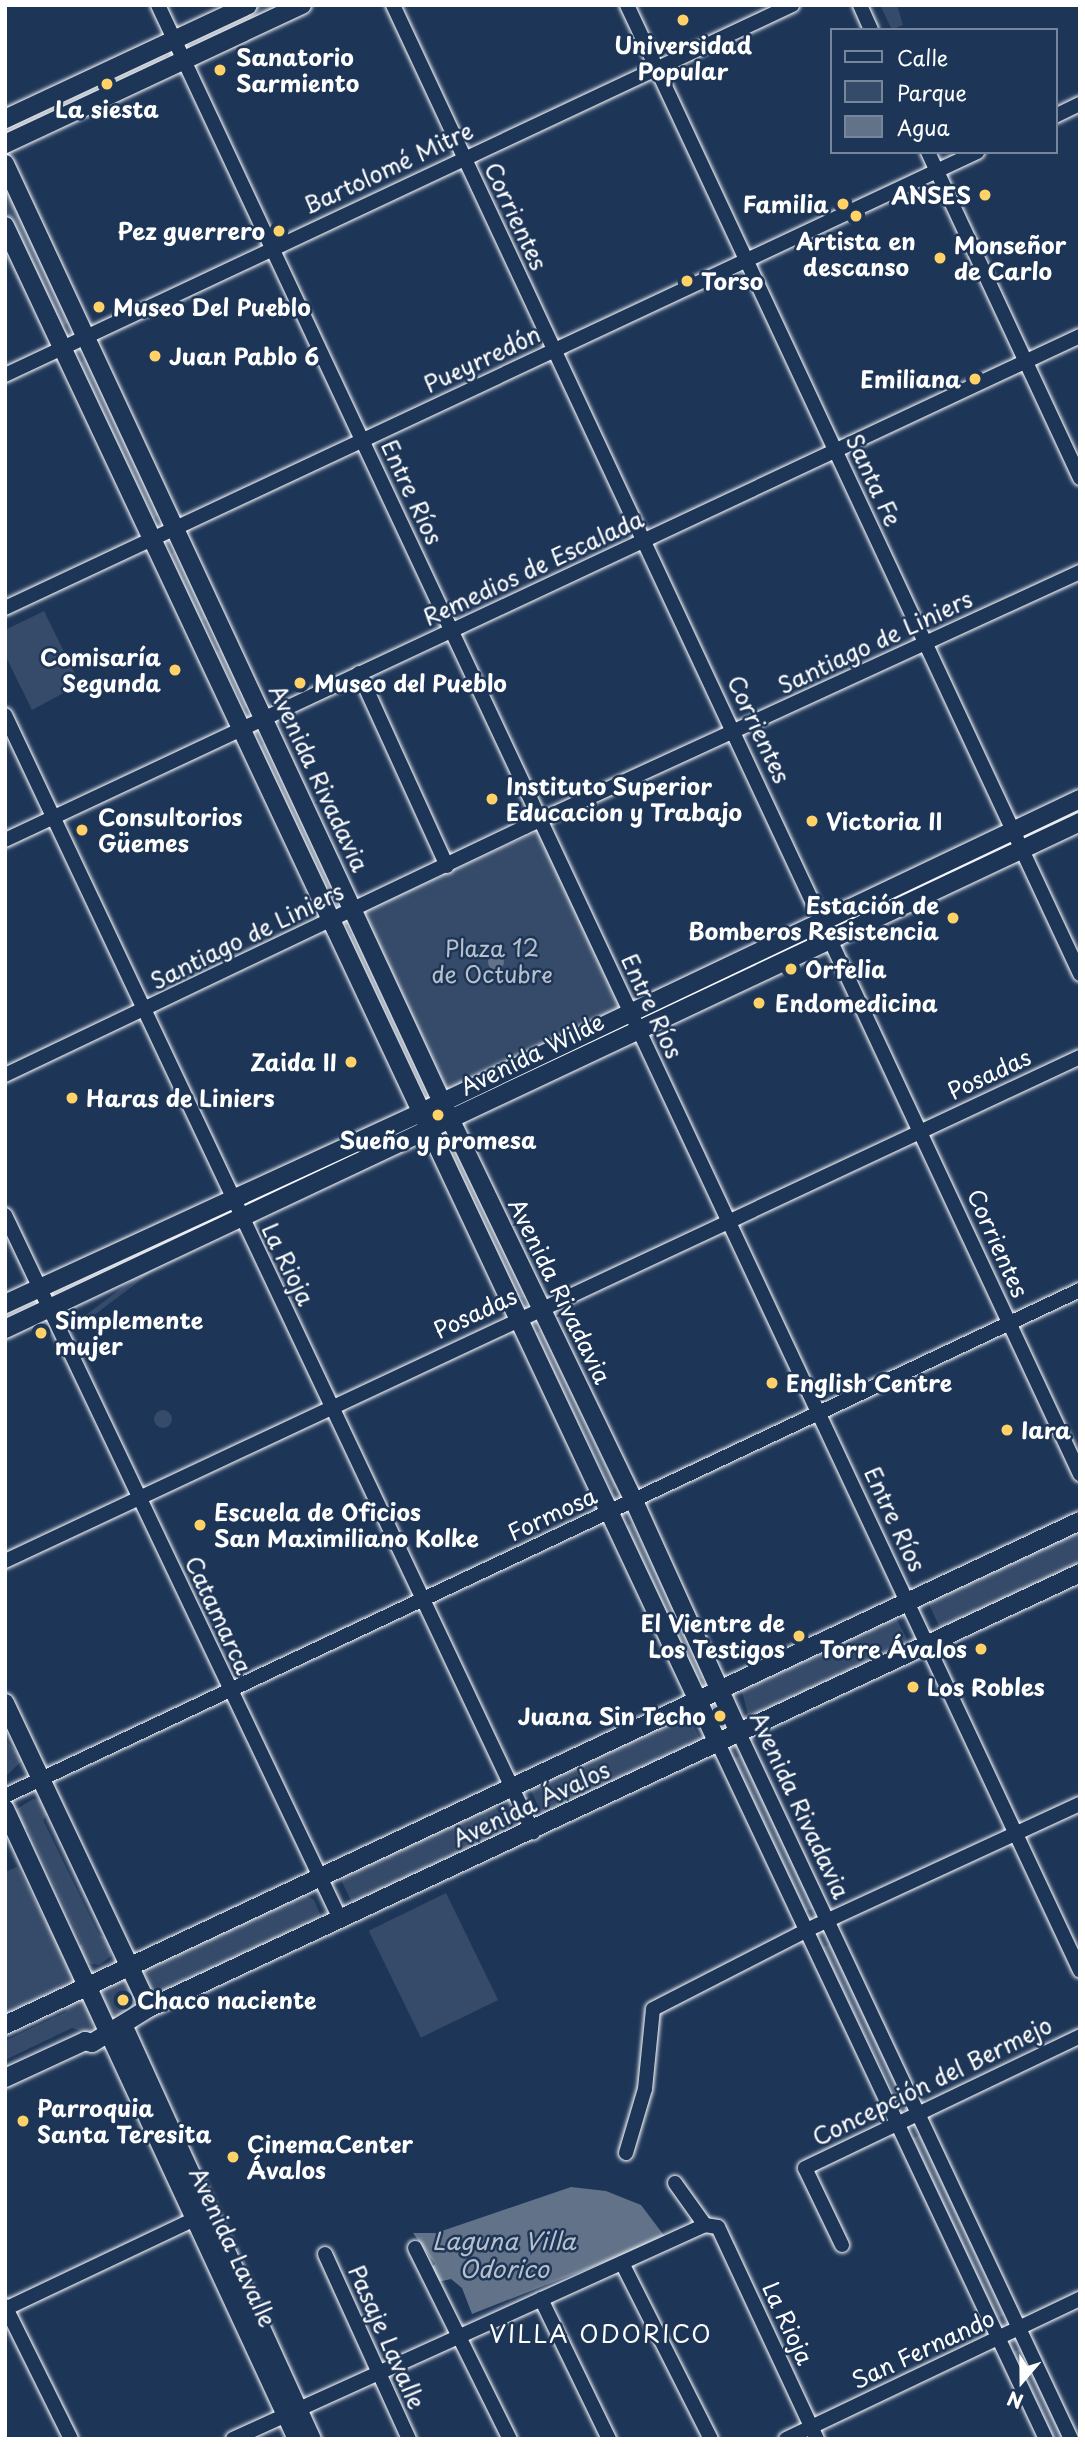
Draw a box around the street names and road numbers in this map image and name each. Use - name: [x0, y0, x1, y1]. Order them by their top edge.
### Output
- street label: Bartolomé Mitre: [299, 117, 477, 219]
- street label: Corrientes: [479, 158, 553, 274]
- street label: Pueyrredón: [419, 320, 545, 398]
- street label: Santa Fe: [841, 430, 907, 530]
- street label: Entre Ríos: [376, 435, 448, 549]
- street label: Remedios de Escalada: [418, 505, 648, 631]
- street label: Santiago de Liniers: [773, 585, 977, 699]
- street label: Corrientes: [722, 671, 796, 787]
- street label: Avenida Rivadavia: [264, 680, 374, 876]
- street label: Santiago de Liniers: [146, 877, 348, 995]
- street label: Entre Ríos: [616, 949, 688, 1063]
- street label: Avenida Wilde: [455, 1007, 609, 1101]
- street label: Posadas: [943, 1043, 1035, 1105]
- street label: Corrientes: [962, 1185, 1034, 1301]
- street label: Avenida Rivadavia: [503, 1194, 617, 1388]
- street label: La Rioja: [256, 1218, 320, 1310]
- street label: Posadas: [429, 1282, 521, 1344]
- street label: Entre Ríos: [859, 1462, 931, 1576]
- street label: Formosa: [503, 1481, 601, 1547]
- street label: Catamarca: [180, 1552, 258, 1678]
- street label: Avenida Rivadavia: [745, 1707, 855, 1903]
- street label: Avenida Ávalos: [448, 1756, 614, 1852]
- street label: Concepción del Bermejo: [807, 2010, 1057, 2152]
- street label: Avenida Lavalle: [184, 2163, 282, 2331]
- street label: Pasaje Lavalle: [343, 2261, 431, 2413]
- street label: La Rioja: [757, 2276, 819, 2370]
- street label: San Fernando: [847, 2304, 999, 2394]

